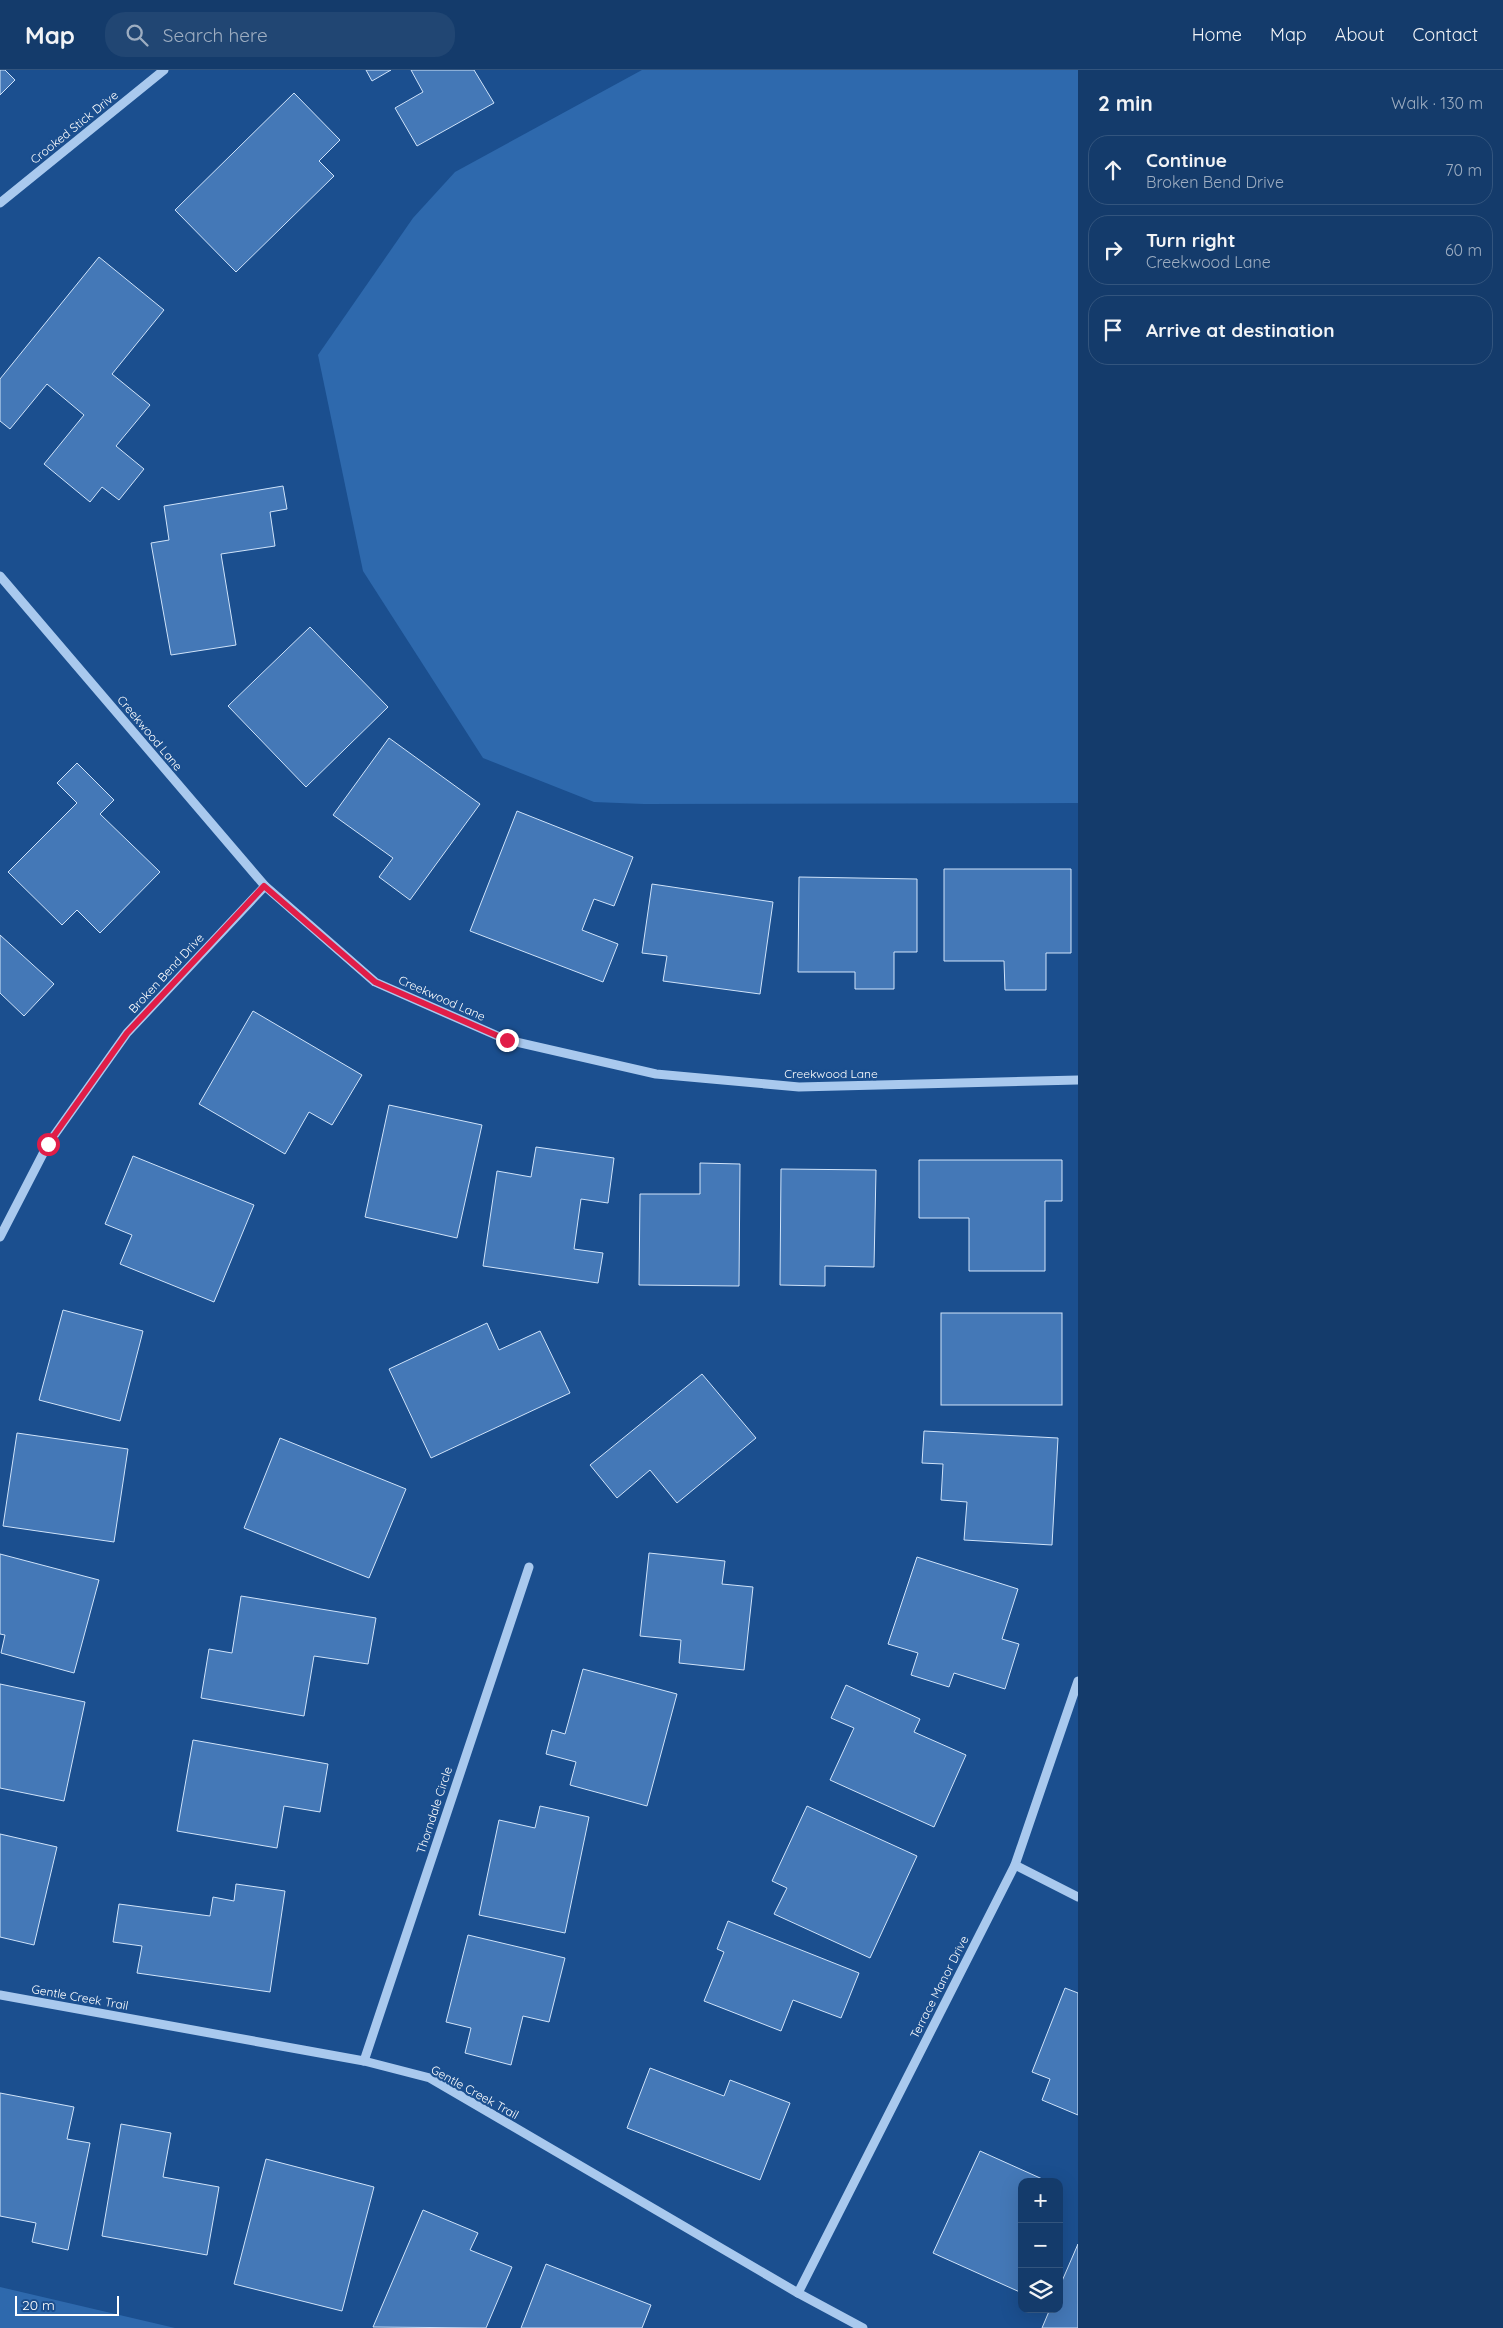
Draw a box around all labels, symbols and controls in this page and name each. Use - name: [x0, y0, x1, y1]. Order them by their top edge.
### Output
- search box: [105, 12, 455, 57]
- text: Map: [25, 20, 75, 50]
- icon: search: [123, 21, 151, 49]
- text: Search here: [163, 23, 268, 47]
- text: Home: [1192, 23, 1242, 46]
- text: Map: [1270, 23, 1307, 46]
- text: About: [1335, 23, 1385, 46]
- text: Contact: [1413, 23, 1478, 46]
- street label: Crooked Stick Drive: [27, 87, 121, 167]
- text: 2 min: [1098, 90, 1153, 116]
- text: Walk · 130 m: [1391, 93, 1483, 113]
- text: Continue: [1146, 148, 1227, 172]
- icon: ahead: [1099, 156, 1127, 184]
- text: 70 m: [1445, 160, 1482, 180]
- text: Broken Bend Drive: [1146, 172, 1284, 192]
- text: Turn right: [1146, 228, 1235, 252]
- icon: right: [1099, 236, 1127, 264]
- text: 60 m: [1445, 240, 1482, 260]
- text: Creekwood Lane: [1146, 252, 1271, 272]
- icon: arrive: [1099, 316, 1127, 344]
- text: Arrive at destination: [1146, 318, 1335, 342]
- street label: Creekwood Lane: [114, 692, 186, 774]
- street label: Broken Bend Drive: [125, 930, 207, 1016]
- street label: Creekwood Lane: [396, 972, 488, 1024]
- route end: [496, 1029, 519, 1052]
- street label: Creekwood Lane: [784, 1066, 878, 1081]
- route start: [37, 1133, 60, 1156]
- street label: Thorndale Circle: [413, 1764, 455, 1855]
- street label: Terrace Manor Drive: [907, 1933, 972, 2041]
- street label: Gentle Creek Trail: [31, 1981, 129, 2013]
- street label: Gentle Creek Trail: [429, 2062, 521, 2122]
- map controls: [1018, 2178, 1063, 2313]
- button: +: [1018, 2178, 1063, 2223]
- button: −: [1018, 2223, 1063, 2268]
- button: layers: [1018, 2268, 1063, 2313]
- scale bar: [15, 2293, 119, 2316]
- text: 20 m: [22, 2296, 55, 2314]

